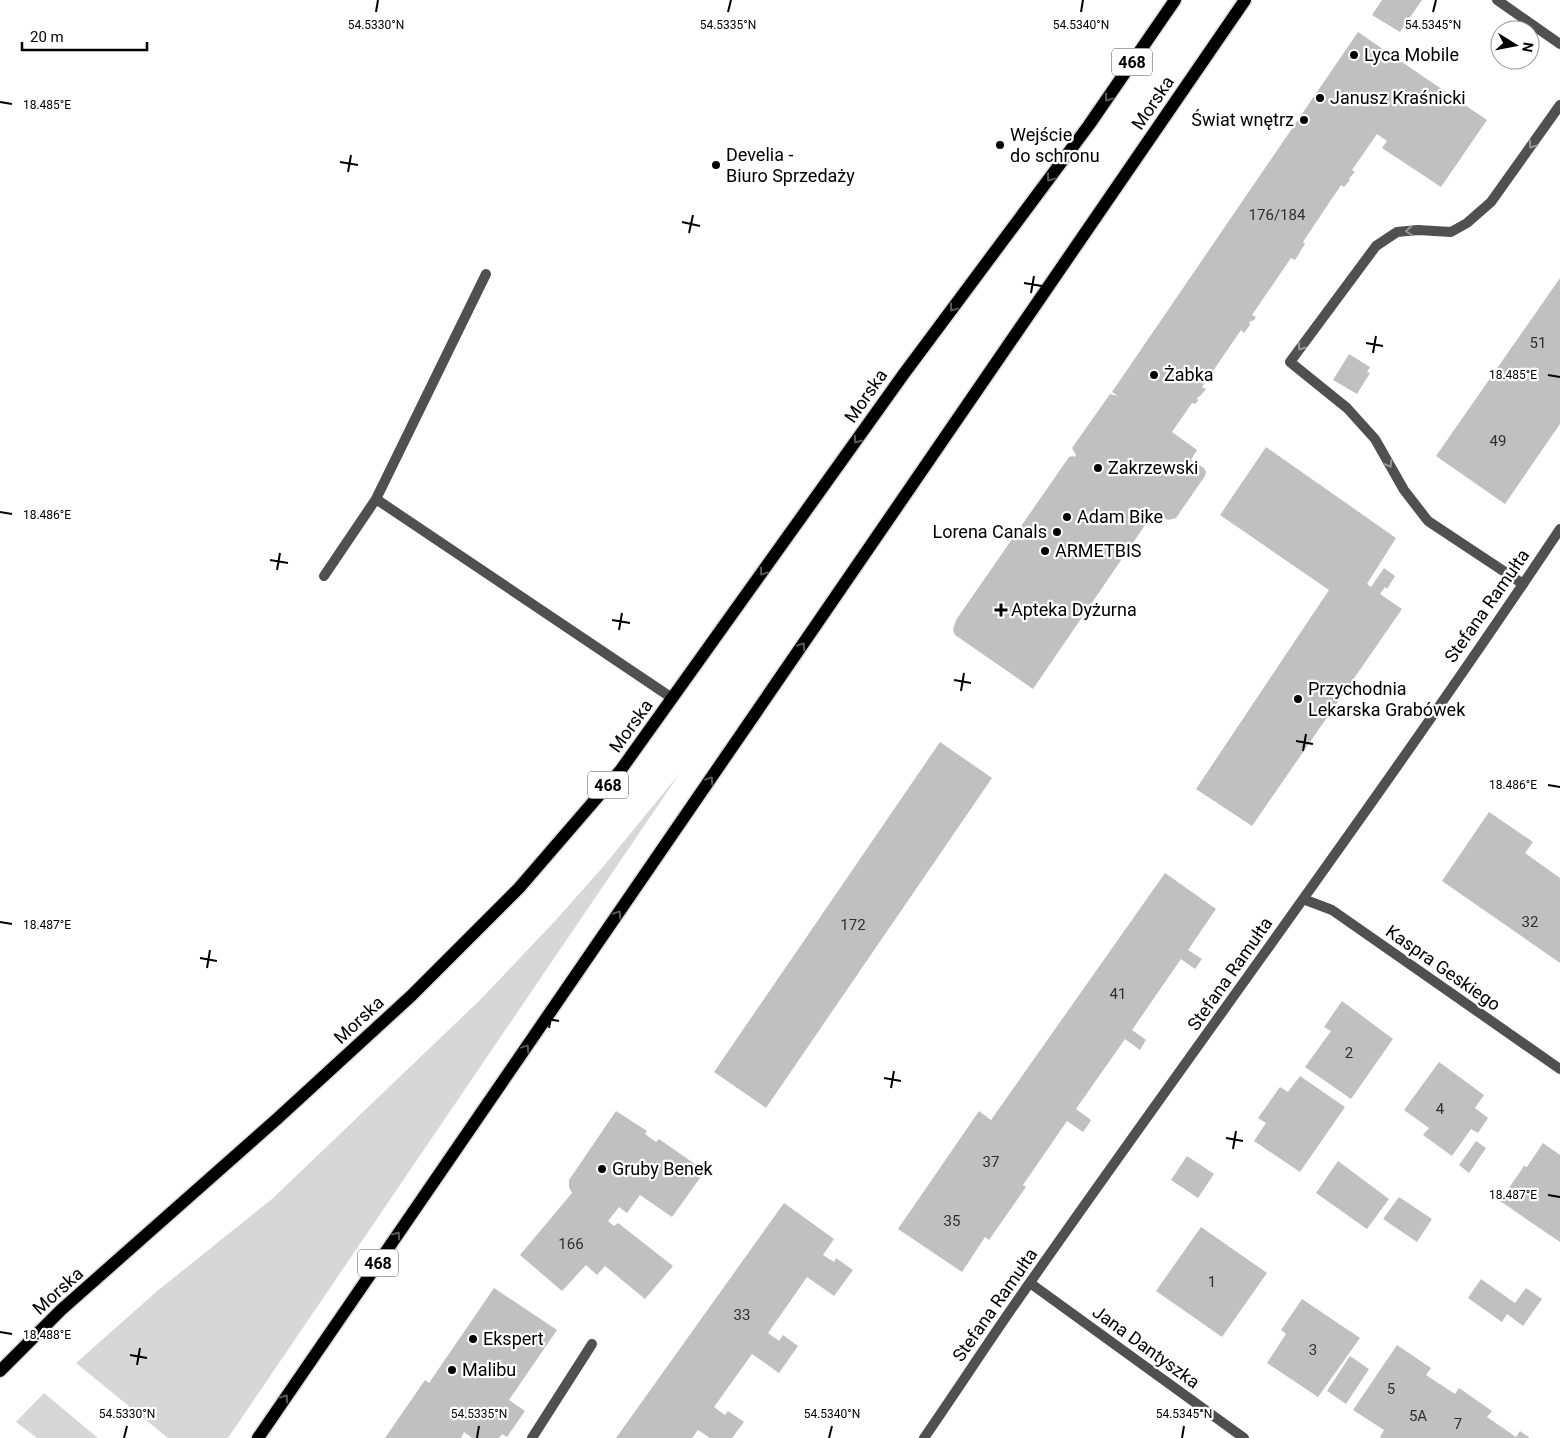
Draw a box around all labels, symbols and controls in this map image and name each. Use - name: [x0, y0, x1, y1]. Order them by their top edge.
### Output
- text: 54.5330°N: [348, 18, 404, 32]
- text: 54.5335°N: [700, 18, 756, 32]
- text: 54.5340°N: [1053, 18, 1109, 32]
- text: 54.5345°N: [1405, 18, 1461, 32]
- scale bar: [22, 20, 148, 52]
- north arrow: [1490, 20, 1540, 70]
- text: 20 m: [30, 28, 64, 46]
- text: N: [1519, 41, 1537, 54]
- place label: Lyca Mobile: [1364, 44, 1459, 65]
- road number: 468: [1112, 48, 1152, 76]
- marker: Lyca Mobile: [1348, 49, 1360, 61]
- street label: Morska: [1127, 72, 1178, 134]
- place label: Janusz Kraśnicki: [1330, 87, 1466, 108]
- one-way arrow: [1105, 92, 1114, 102]
- marker: Janusz Kraśnicki: [1314, 92, 1326, 104]
- text: 18.485°E: [23, 98, 71, 112]
- place label: Świat wnętrz: [1191, 109, 1294, 130]
- marker: Świat wnętrz: [1298, 114, 1310, 126]
- place label: Wejście do schronu: [1010, 124, 1100, 166]
- marker: Wejście do schronu: [994, 139, 1006, 151]
- one-way arrow: [1529, 139, 1538, 149]
- place label: Develia - Biuro Sprzedaży: [726, 144, 855, 186]
- marker: Develia - Biuro Sprzedaży: [710, 159, 722, 171]
- one-way arrow: [1047, 172, 1055, 181]
- house number: 176/184: [1249, 206, 1306, 224]
- one-way arrow: [1405, 225, 1413, 236]
- one-way arrow: [950, 302, 958, 311]
- house number: 51: [1530, 334, 1546, 352]
- one-way arrow: [1299, 341, 1307, 350]
- place label: Żabka: [1164, 364, 1214, 385]
- street label: Morska: [840, 365, 891, 426]
- text: 18.485°E: [1489, 368, 1537, 382]
- marker: Żabka: [1148, 369, 1160, 381]
- house number: 49: [1490, 432, 1506, 450]
- one-way arrow: [854, 434, 863, 443]
- place label: Zakrzewski: [1108, 457, 1198, 478]
- one-way arrow: [1383, 458, 1393, 467]
- marker: Zakrzewski: [1092, 462, 1104, 474]
- place label: Adam Bike: [1077, 506, 1163, 527]
- text: 18.486°E: [23, 508, 71, 522]
- marker: Adam Bike: [1061, 511, 1073, 523]
- place label: Lorena Canals: [932, 521, 1047, 542]
- marker: Lorena Canals: [1051, 526, 1063, 538]
- place label: ARMETBIS: [1055, 540, 1142, 561]
- marker: ARMETBIS: [1039, 545, 1051, 557]
- street label: Stefana Ramułta: [1440, 545, 1533, 666]
- one-way arrow: [760, 566, 769, 576]
- place label: Apteka Dyżurna: [1011, 599, 1137, 620]
- marker: Apteka Dyżurna: [995, 604, 1007, 616]
- one-way arrow: [796, 642, 805, 652]
- place label: Przychodnia Lekarska Grabówek: [1308, 678, 1466, 720]
- marker: Przychodnia Lekarska Grabówek: [1292, 693, 1304, 705]
- street label: Morska: [604, 695, 657, 756]
- road number: 468: [588, 772, 628, 798]
- one-way arrow: [704, 776, 713, 786]
- text: 18.486°E: [1489, 778, 1537, 792]
- one-way arrow: [612, 910, 621, 920]
- street label: Stefana Ramułta: [1183, 913, 1276, 1034]
- house number: 32: [1522, 913, 1538, 931]
- house number: 172: [840, 916, 866, 934]
- text: 18.487°E: [23, 918, 71, 932]
- street label: Kaspra Geskiego: [1382, 920, 1505, 1015]
- house number: 41: [1110, 985, 1126, 1003]
- street label: Morska: [329, 991, 388, 1048]
- one-way arrow: [520, 1044, 529, 1054]
- house number: 2: [1345, 1044, 1353, 1062]
- house number: 4: [1436, 1100, 1445, 1118]
- house number: 37: [983, 1153, 999, 1171]
- place label: Gruby Benek: [612, 1158, 714, 1179]
- marker: Gruby Benek: [596, 1163, 608, 1175]
- text: 18.487°E: [1489, 1188, 1537, 1202]
- house number: 35: [944, 1212, 960, 1230]
- one-way arrow: [391, 1231, 400, 1241]
- house number: 166: [558, 1235, 584, 1253]
- street label: Stefana Ramułta: [948, 1244, 1041, 1365]
- road number: 468: [358, 1250, 398, 1276]
- street label: Morska: [28, 1263, 87, 1319]
- house number: 1: [1208, 1273, 1216, 1291]
- street label: Jana Dantyszka: [1089, 1301, 1204, 1392]
- house number: 33: [734, 1306, 750, 1324]
- text: 18.488°E: [23, 1328, 71, 1342]
- place label: Ekspert: [483, 1328, 544, 1349]
- marker: Ekspert: [467, 1333, 479, 1345]
- house number: 3: [1309, 1341, 1317, 1359]
- place label: Malibu: [462, 1359, 516, 1380]
- marker: Malibu: [446, 1364, 458, 1376]
- house number: 5: [1387, 1380, 1395, 1398]
- one-way arrow: [279, 1394, 288, 1404]
- text: 54.5330°N: [99, 1407, 155, 1421]
- text: 54.5335°N: [451, 1407, 507, 1421]
- text: 54.5340°N: [804, 1407, 860, 1421]
- text: 54.5345°N: [1156, 1407, 1212, 1421]
- house number: 5A: [1409, 1407, 1427, 1425]
- house number: 7: [1454, 1415, 1462, 1433]

